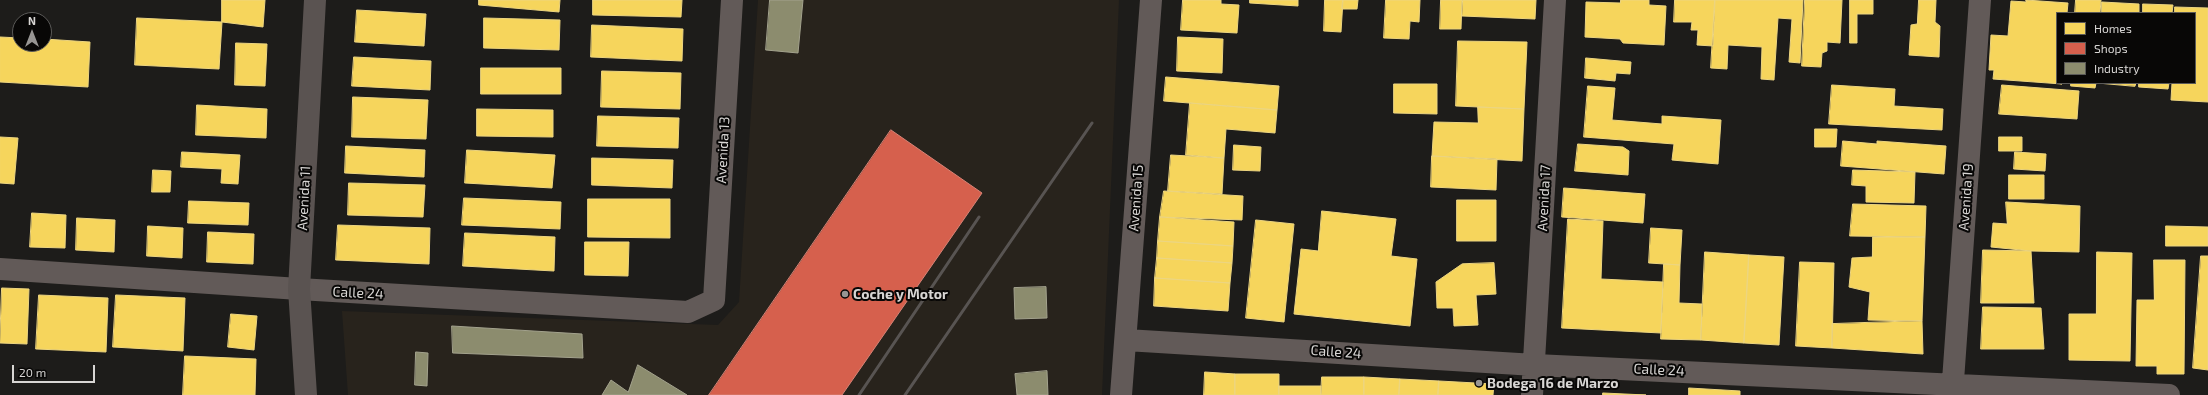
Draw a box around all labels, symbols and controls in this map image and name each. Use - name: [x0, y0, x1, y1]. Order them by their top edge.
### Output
- north arrow: [12, 12, 52, 52]
- legend: [2056, 12, 2196, 84]
- text: N: [28, 14, 36, 27]
- text: Homes: [2094, 21, 2132, 35]
- text: Shops: [2094, 41, 2128, 55]
- text: Industry: [2094, 61, 2140, 75]
- street label: Avenida 13: [713, 116, 733, 184]
- street label: Avenida 19: [1955, 163, 1977, 231]
- street label: Avenida 15: [1125, 164, 1147, 232]
- street label: Avenida 17: [1534, 164, 1554, 232]
- street label: Avenida 11: [294, 165, 314, 231]
- street label: Calle 24: [332, 283, 384, 303]
- place label: Coche y Motor: [853, 286, 948, 302]
- marker: Coche y Motor: [840, 289, 850, 299]
- street label: Calle 24: [1310, 342, 1362, 362]
- scale bar: [14, 357, 97, 383]
- street label: Calle 24: [1633, 360, 1685, 380]
- text: 20 m: [19, 365, 46, 379]
- place label: Bodega 16 de Marzo: [1487, 375, 1619, 391]
- marker: Bodega 16 de Marzo: [1474, 378, 1484, 388]

